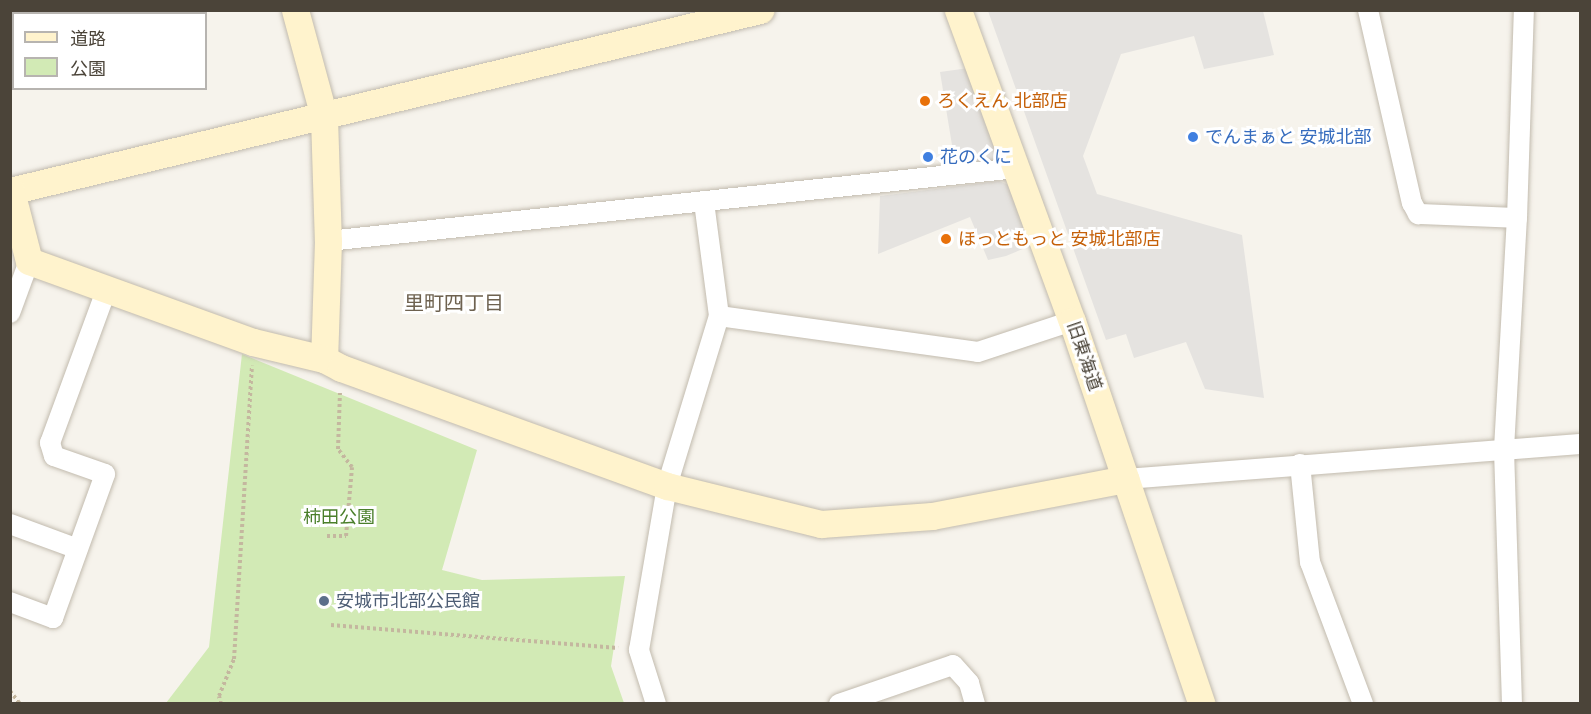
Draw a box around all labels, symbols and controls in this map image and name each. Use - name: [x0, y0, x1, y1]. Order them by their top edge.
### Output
- legend: [12, 12, 207, 90]
- text: 道路: [70, 28, 106, 50]
- text: 公園: [70, 58, 106, 80]
- place label: ろくえん 北部店: [937, 90, 1067, 112]
- marker: ろくえん 北部店: [918, 94, 932, 108]
- place label: でんまぁと 安城北部: [1205, 126, 1371, 148]
- marker: でんまぁと 安城北部: [1186, 130, 1200, 144]
- place label: 花のくに: [940, 146, 1012, 168]
- marker: 花のくに: [921, 150, 935, 164]
- place label: ほっともっと 安城北部店: [958, 228, 1160, 250]
- marker: ほっともっと 安城北部店: [939, 232, 953, 246]
- district label: 里町四丁目: [404, 291, 504, 315]
- street label: 旧東海道: [1062, 318, 1106, 394]
- park label: 柿田公園: [303, 506, 375, 528]
- place label: 安城市北部公民館: [336, 590, 480, 612]
- marker: 安城市北部公民館: [317, 594, 331, 608]

